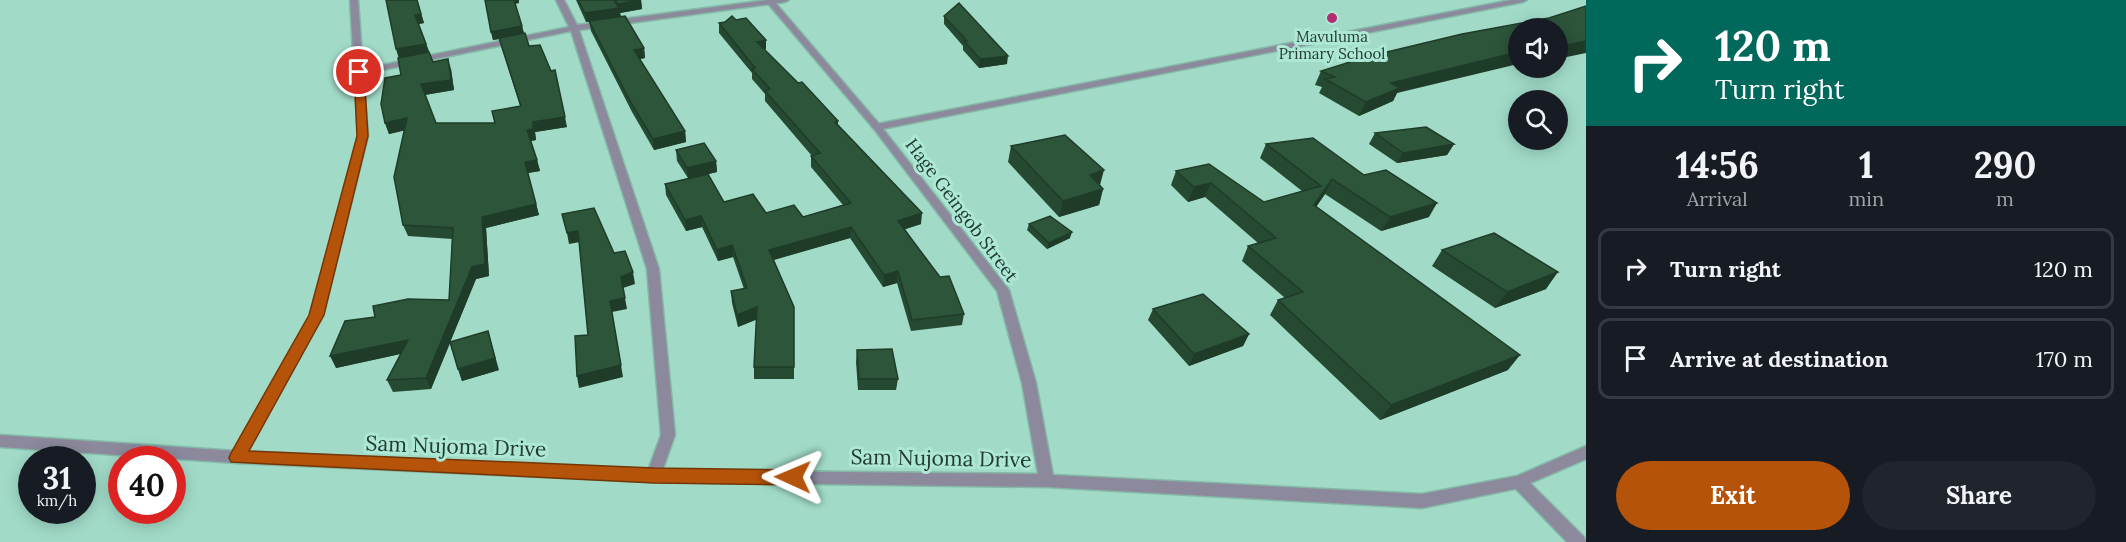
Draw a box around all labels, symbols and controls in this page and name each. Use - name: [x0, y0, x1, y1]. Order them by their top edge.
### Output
- marker: Mavuluma Primary School: [1325, 11, 1339, 25]
- map controls: [1508, 18, 1568, 150]
- button: sound: [1508, 18, 1568, 78]
- text: 120 m: [1715, 19, 1831, 73]
- icon: right: [1616, 24, 1694, 102]
- place label: Mavuluma Primary School: [1279, 27, 1385, 63]
- pin: [333, 46, 384, 97]
- icon: arrive: [342, 55, 375, 88]
- text: Turn right: [1715, 72, 1844, 106]
- button: search: [1508, 90, 1568, 150]
- street label: Hage Geingob Street: [901, 134, 1023, 286]
- text: 14:56: [1676, 142, 1759, 188]
- text: 1: [1859, 142, 1874, 188]
- text: 290: [1974, 142, 2036, 188]
- text: Arrival: [1687, 186, 1748, 211]
- text: min: [1848, 186, 1884, 211]
- text: m: [1996, 186, 2014, 211]
- icon: right: [1619, 252, 1652, 285]
- text: Turn right: [1670, 255, 1781, 283]
- text: 120 m: [2034, 255, 2093, 283]
- icon: arrive: [1619, 342, 1652, 375]
- text: Arrive at destination: [1670, 345, 1888, 373]
- text: 170 m: [2036, 345, 2093, 373]
- street label: Sam Nujoma Drive: [365, 429, 547, 463]
- street label: Sam Nujoma Drive: [850, 443, 1032, 473]
- position arrow: [761, 445, 825, 509]
- speed limit sign: 40: [108, 446, 186, 524]
- text: 31: [43, 459, 71, 497]
- button: Exit: [1616, 461, 1850, 530]
- button: Share: [1862, 461, 2096, 530]
- text: km/h: [37, 491, 77, 510]

